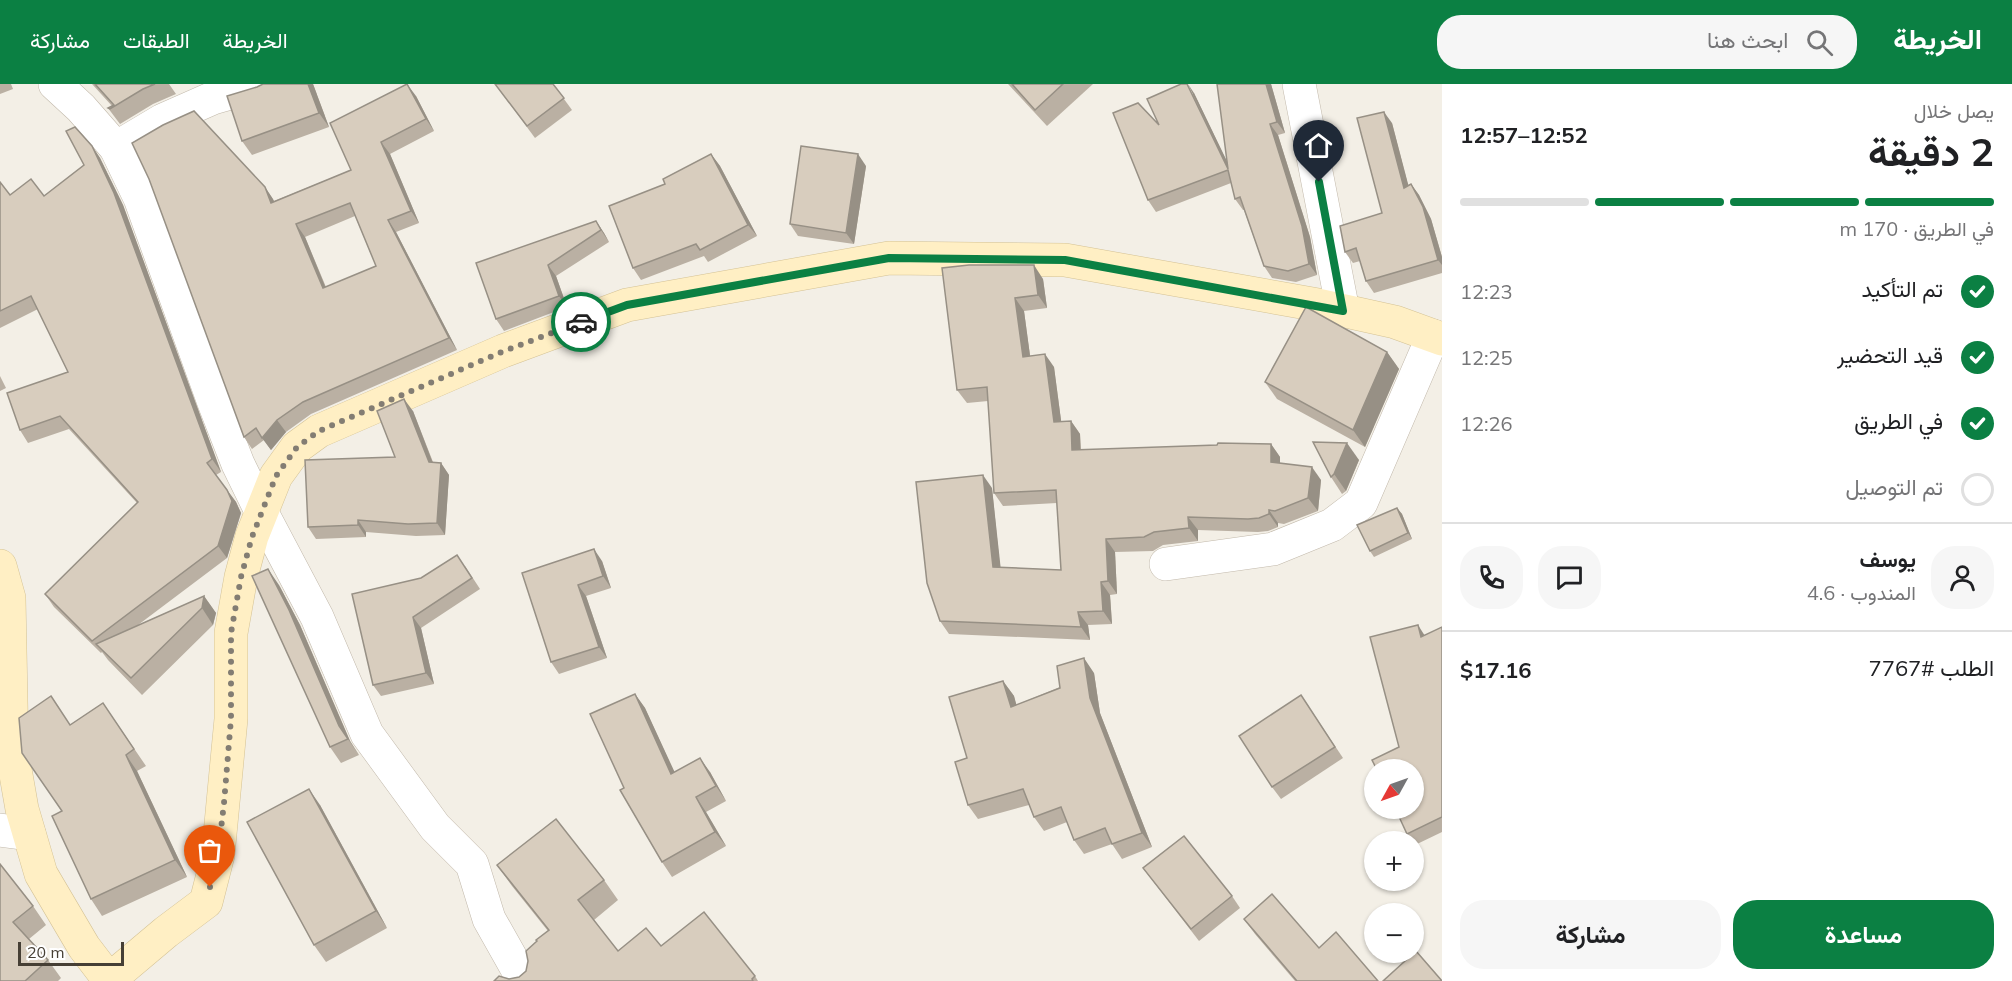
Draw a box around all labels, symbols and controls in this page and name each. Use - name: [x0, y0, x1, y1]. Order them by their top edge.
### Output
- search box: [1437, 15, 1857, 69]
- text: الخريطة: [1893, 21, 1982, 56]
- text: ابحث هنا: [1707, 26, 1788, 54]
- icon: search: [1803, 26, 1836, 59]
- text: مشاركة: [30, 27, 90, 53]
- text: الطبقات: [123, 27, 190, 53]
- text: الخريطة: [223, 27, 288, 53]
- text: يصل خلال: [1914, 98, 1994, 123]
- pin: [1293, 120, 1344, 182]
- text: 12:52–12:57: [1460, 121, 1588, 149]
- text: 2 دقيقة: [1868, 127, 1994, 176]
- icon: home: [1302, 129, 1335, 162]
- text: في الطريق · 170 m: [1840, 216, 1994, 241]
- text: تم التأكيد: [1862, 275, 1943, 303]
- icon: check: [1961, 275, 1994, 308]
- text: 12:23: [1460, 279, 1513, 304]
- courier: [551, 292, 611, 352]
- icon: car: [565, 306, 598, 339]
- text: قيد التحضير: [1837, 341, 1943, 369]
- icon: check: [1961, 341, 1994, 374]
- text: 12:25: [1460, 345, 1513, 370]
- text: في الطريق: [1854, 407, 1943, 435]
- icon: check: [1961, 407, 1994, 440]
- text: 12:26: [1460, 411, 1513, 436]
- text: تم التوصيل: [1846, 473, 1943, 501]
- text: يوسف: [1860, 545, 1916, 573]
- button: phone: [1460, 546, 1523, 609]
- button: chat: [1538, 546, 1601, 609]
- button: person: [1931, 546, 1994, 609]
- text: المندوب · 4.6: [1807, 580, 1916, 605]
- text: الطلب #7767: [1869, 654, 1994, 682]
- text: $17.16: [1460, 656, 1531, 684]
- north arrow: [1364, 759, 1424, 819]
- map controls: [1364, 759, 1424, 963]
- pin: [184, 825, 235, 887]
- button: +: [1364, 831, 1424, 891]
- icon: bag: [193, 834, 226, 867]
- button: مشاركة: [1460, 900, 1721, 969]
- button: مساعدة: [1733, 900, 1994, 969]
- button: −: [1364, 903, 1424, 963]
- scale bar: [18, 939, 124, 966]
- text: 20 m: [27, 942, 64, 962]

